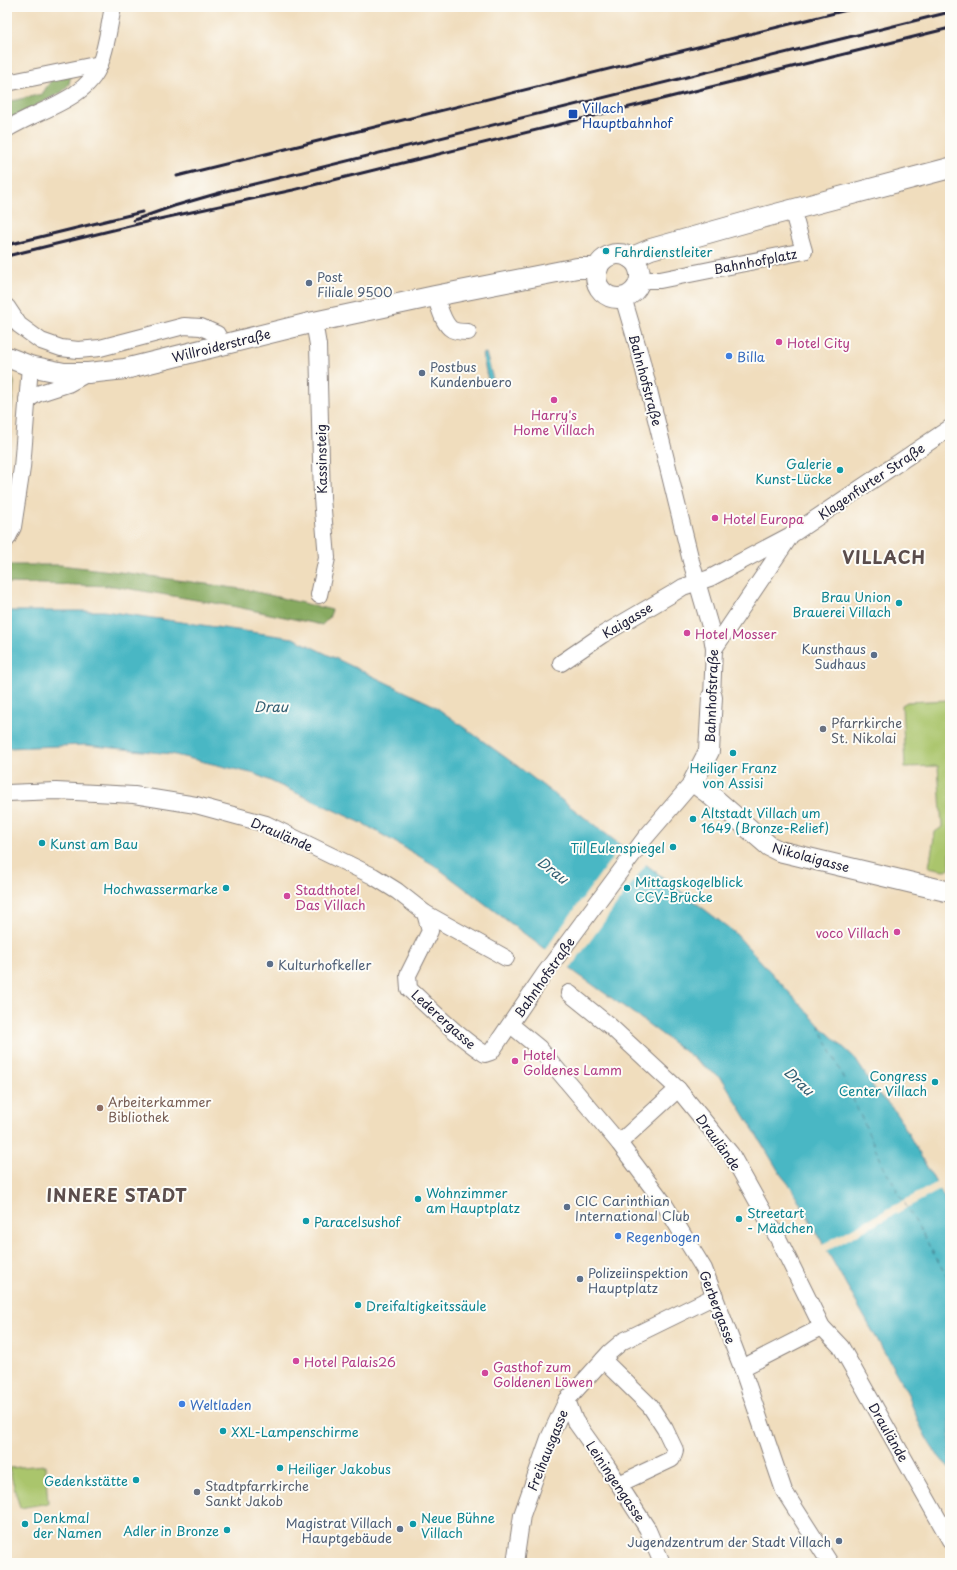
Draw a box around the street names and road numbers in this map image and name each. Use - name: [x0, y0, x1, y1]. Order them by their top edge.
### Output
- street label: Bahnhofplatz: [712, 244, 798, 278]
- street label: Willroiderstraße: [170, 323, 273, 366]
- street label: Bahnhofstraße: [625, 332, 667, 428]
- street label: Kassinsteig: [311, 424, 331, 494]
- street label: Klagenfurter Straße: [814, 438, 928, 524]
- street label: Kaigasse: [598, 598, 656, 642]
- street label: Bahnhofstraße: [700, 649, 722, 743]
- street label: Draulände: [248, 812, 316, 856]
- street label: Nikolaigasse: [770, 838, 852, 876]
- street label: Bahnhofstraße: [509, 933, 579, 1021]
- street label: Lederergasse: [408, 985, 481, 1053]
- street label: Draulände: [692, 1110, 746, 1174]
- street label: Gerbergasse: [695, 1268, 741, 1347]
- street label: Draulände: [864, 1399, 914, 1465]
- street label: Freihausgasse: [522, 1406, 572, 1494]
- street label: Leiningengasse: [582, 1437, 650, 1525]

